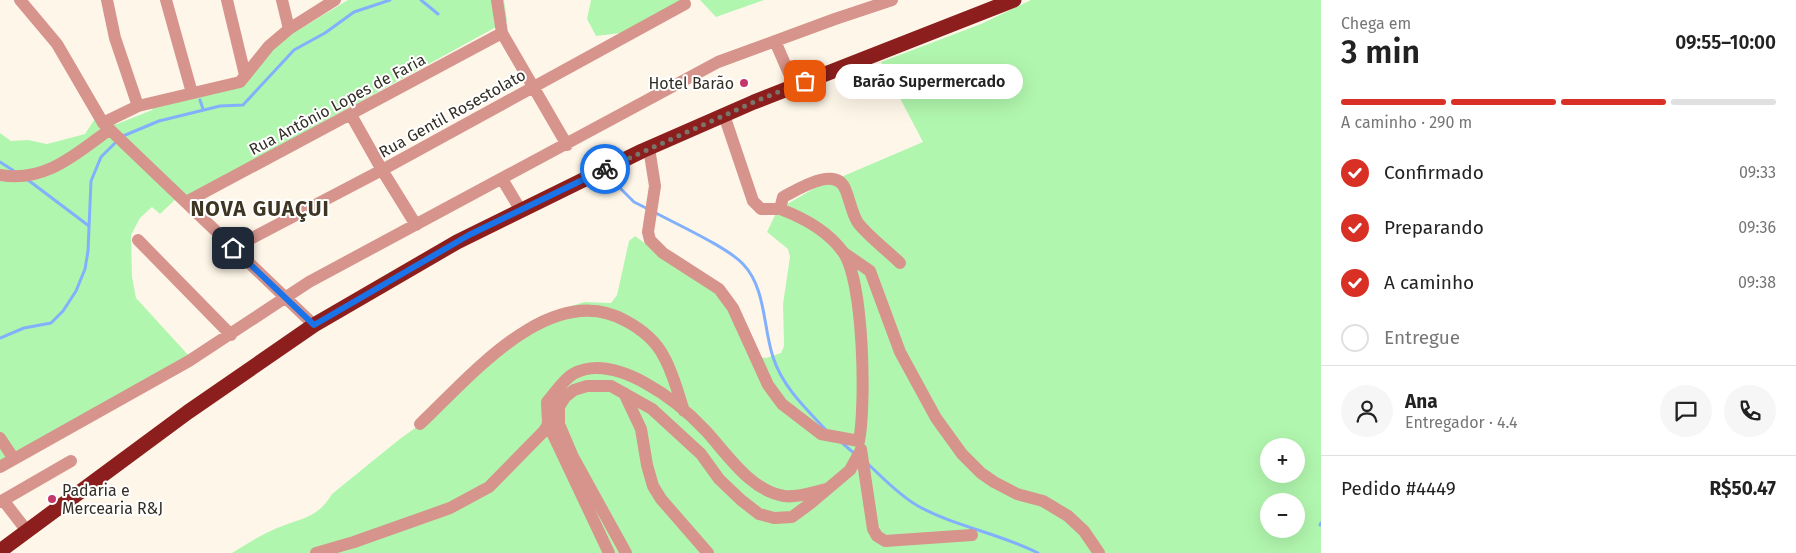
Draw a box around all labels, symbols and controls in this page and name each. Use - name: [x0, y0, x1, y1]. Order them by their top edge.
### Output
- text: Chega em: [1341, 14, 1411, 33]
- text: 09:55–10:00: [1675, 31, 1776, 54]
- text: 3 min: [1341, 33, 1420, 71]
- street label: Rua Antônio Lopes de Faria: [246, 50, 429, 159]
- pin: [784, 60, 826, 102]
- callout: Barão Supermercado: [835, 64, 1022, 98]
- street label: Rua Gentil Rosestolato: [376, 65, 529, 162]
- icon: bag: [791, 67, 819, 95]
- text: Barão Supermercado: [853, 72, 1005, 91]
- place label: Hotel Barão: [648, 74, 734, 93]
- marker: Hotel Barão: [738, 77, 750, 89]
- text: A caminho · 290 m: [1341, 113, 1472, 132]
- courier: [580, 144, 630, 194]
- icon: bike: [591, 155, 619, 183]
- icon: check: [1341, 159, 1369, 187]
- text: Confirmado: [1384, 161, 1484, 184]
- text: 09:33: [1739, 163, 1776, 182]
- district label: NOVA GUAÇUI: [190, 196, 330, 222]
- icon: check: [1341, 214, 1369, 242]
- text: Preparando: [1384, 216, 1484, 239]
- text: 09:36: [1738, 218, 1776, 237]
- pin: [212, 227, 254, 269]
- icon: home: [219, 234, 247, 262]
- icon: check: [1341, 269, 1369, 297]
- text: A caminho: [1384, 271, 1474, 294]
- text: 09:38: [1738, 273, 1776, 292]
- text: Entregue: [1384, 326, 1460, 349]
- button: person: [1341, 385, 1393, 437]
- button: chat: [1660, 385, 1712, 437]
- button: phone: [1724, 385, 1776, 437]
- text: Ana: [1405, 390, 1438, 413]
- text: Entregador · 4.4: [1405, 413, 1517, 432]
- map controls: [1260, 438, 1305, 538]
- button: +: [1260, 438, 1305, 483]
- text: Pedido #4449: [1341, 477, 1456, 500]
- text: R$50.47: [1709, 477, 1776, 500]
- place label: Padaria e Mercearia R&J: [62, 481, 163, 518]
- marker: Padaria e Mercearia R&J: [46, 493, 58, 505]
- button: −: [1260, 493, 1305, 538]

